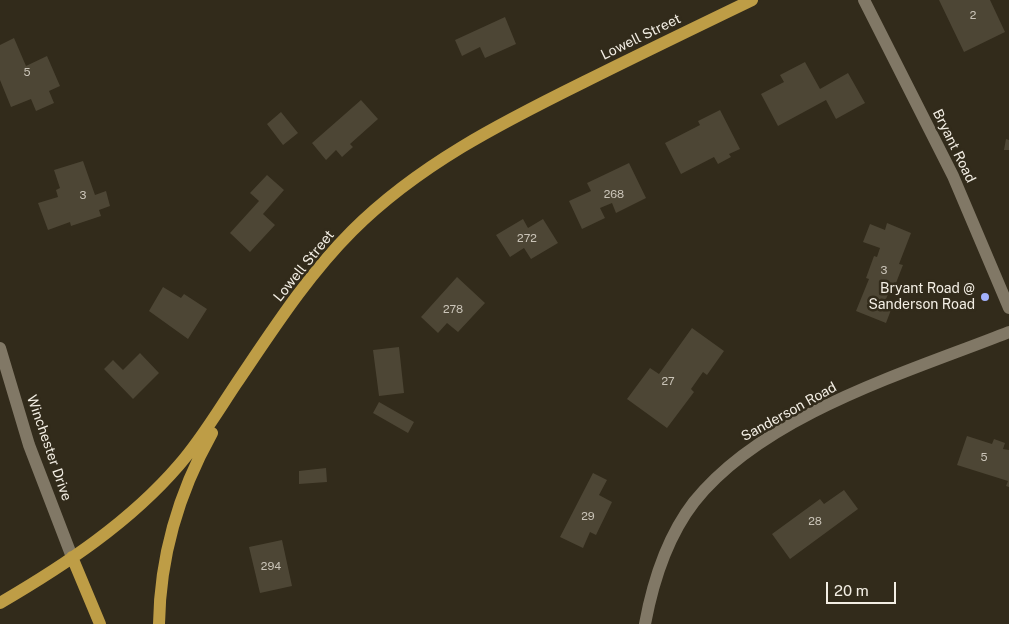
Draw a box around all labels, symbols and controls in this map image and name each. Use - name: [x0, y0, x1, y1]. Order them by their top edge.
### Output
- house number: 2: [970, 9, 976, 23]
- street label: Lowell Street: [598, 10, 684, 64]
- house number: 5: [23, 66, 31, 80]
- street label: Bryant Road: [929, 106, 979, 186]
- house number: 268: [604, 188, 624, 202]
- house number: 3: [80, 189, 86, 203]
- street label: Lowell Street: [270, 227, 338, 305]
- house number: 272: [517, 232, 537, 246]
- house number: 3: [881, 264, 887, 278]
- place label: Bryant Road @ Sanderson Road: [869, 281, 975, 314]
- marker: Bryant Road @ Sanderson Road: [979, 291, 991, 303]
- house number: 278: [443, 303, 463, 317]
- house number: 27: [661, 375, 675, 389]
- street label: Sanderson Road: [738, 379, 840, 445]
- street label: Winchester Drive: [23, 393, 75, 503]
- house number: 5: [980, 451, 988, 465]
- house number: 29: [581, 510, 595, 524]
- house number: 28: [808, 515, 822, 529]
- house number: 294: [261, 560, 281, 574]
- scale bar: [829, 572, 899, 604]
- text: 20 m: [834, 582, 869, 599]

